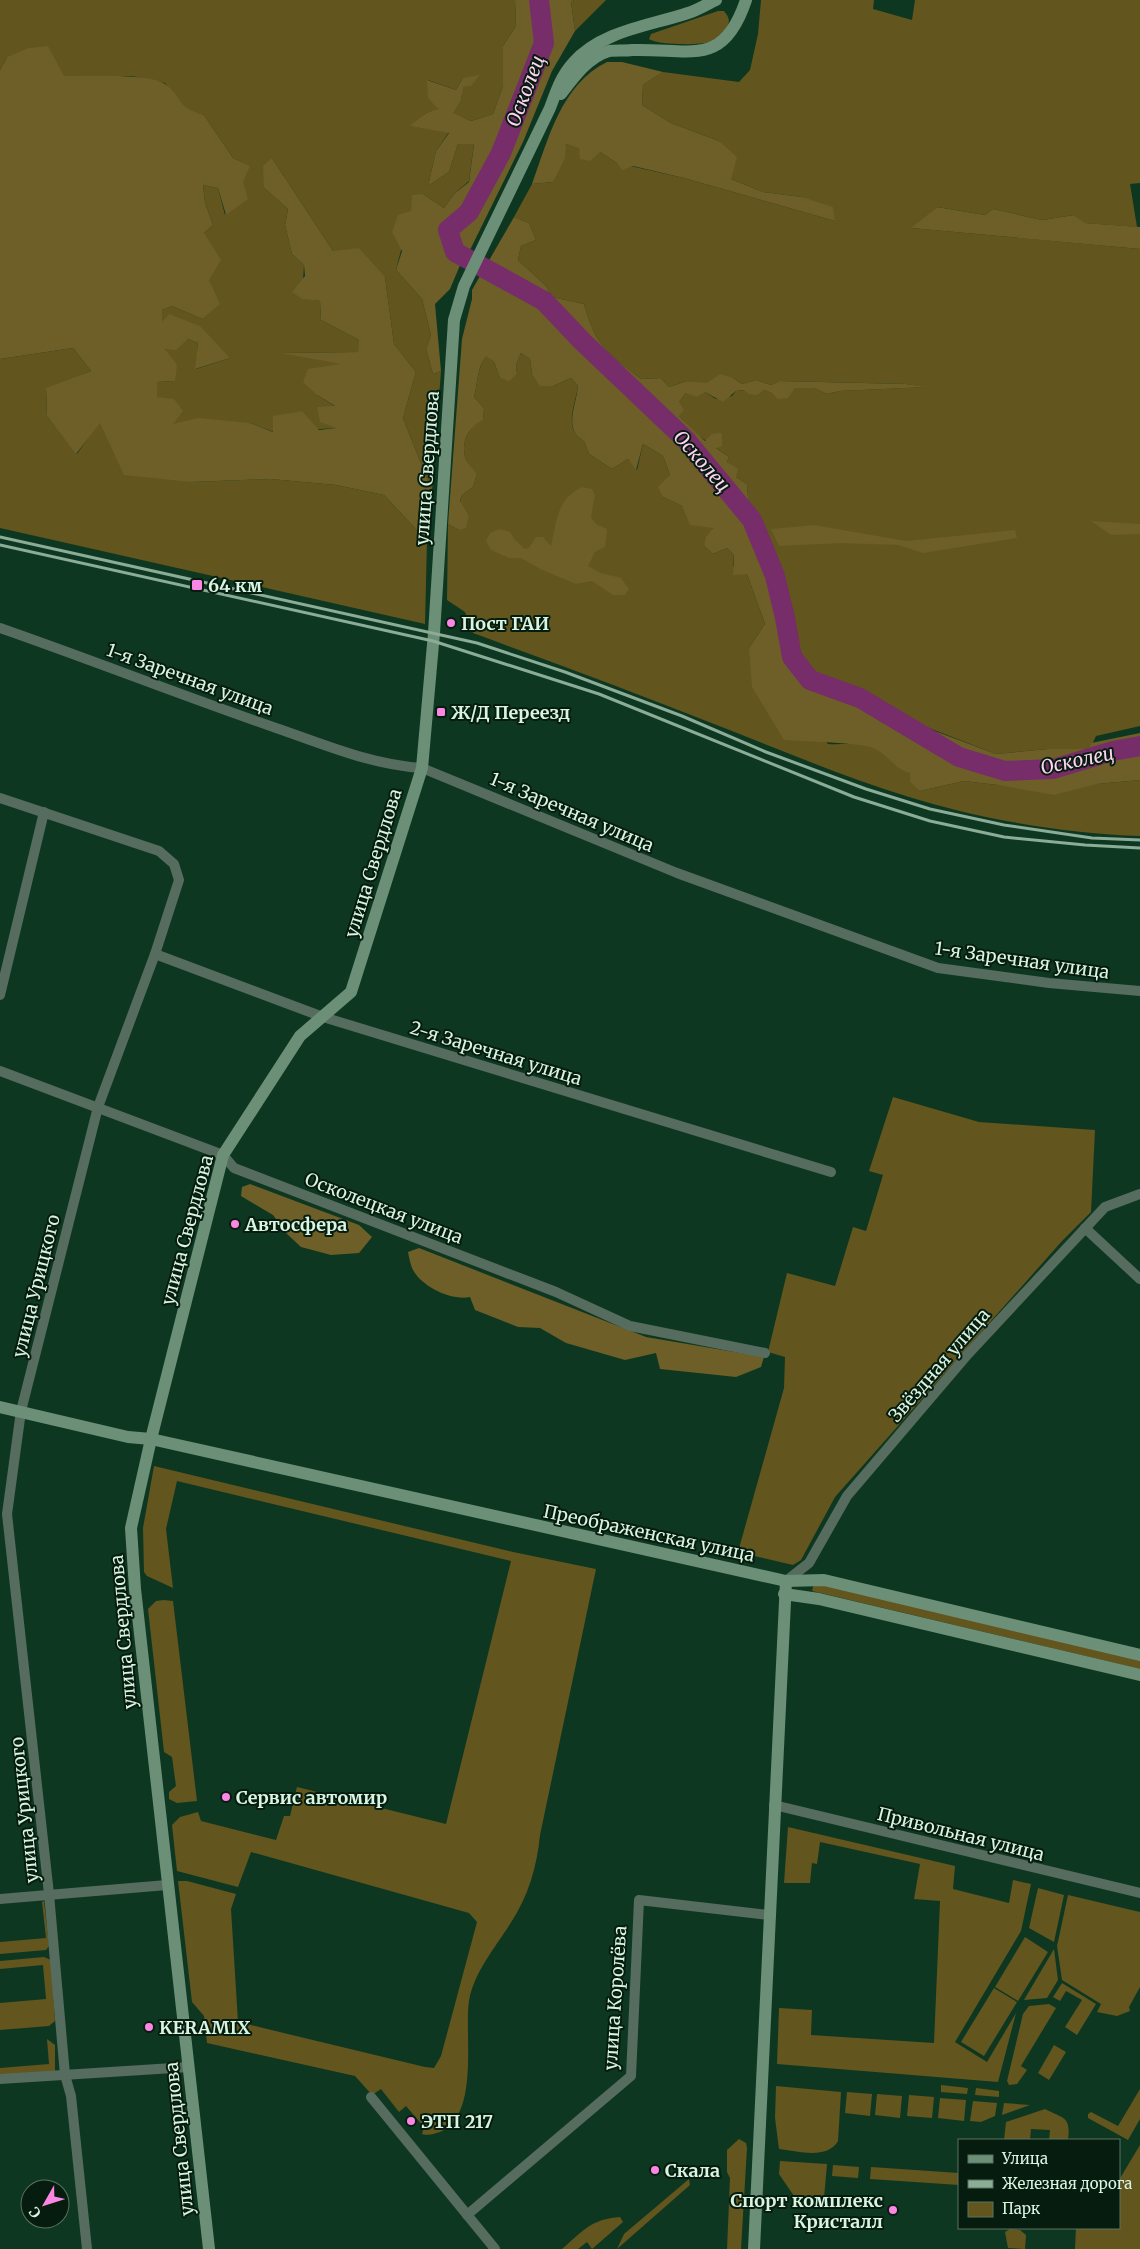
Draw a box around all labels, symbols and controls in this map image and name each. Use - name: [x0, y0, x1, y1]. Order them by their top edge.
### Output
- water label: Осколец: [500, 52, 550, 130]
- street label: улица Свердлова: [410, 390, 444, 546]
- water label: Осколец: [668, 425, 736, 497]
- place label: 64 км: [208, 574, 262, 597]
- marker: 64 км: [190, 578, 204, 592]
- place label: Пост ГАИ: [461, 612, 549, 635]
- marker: Пост ГАИ: [445, 617, 457, 629]
- street label: 1-я Заречная улица: [103, 638, 277, 720]
- place label: Ж/Д Переезд: [451, 701, 570, 724]
- marker: Ж/Д Переезд: [435, 706, 447, 718]
- water label: Осколец: [1038, 741, 1116, 779]
- street label: 1-я Заречная улица: [487, 767, 658, 857]
- street label: улица Свердлова: [339, 785, 407, 940]
- street label: 1-я Заречная улица: [933, 936, 1111, 984]
- street label: 2-я Заречная улица: [407, 1016, 585, 1090]
- street label: улица Свердлова: [156, 1152, 218, 1308]
- street label: Осколецкая улица: [302, 1167, 467, 1249]
- street label: улица Урицкого: [7, 1212, 65, 1360]
- place label: Автосфера: [244, 1213, 347, 1236]
- marker: Автосфера: [229, 1218, 241, 1230]
- street label: Звёздная улица: [883, 1303, 995, 1427]
- street label: Преображенская улица: [541, 1499, 757, 1567]
- street label: улица Свердлова: [105, 1554, 141, 1710]
- street label: улица Урицкого: [5, 1736, 43, 1884]
- place label: Сервис автомир: [236, 1786, 387, 1809]
- marker: Сервис автомир: [220, 1791, 232, 1803]
- street label: Привольная улица: [875, 1802, 1047, 1866]
- street label: улица Королёва: [598, 1925, 632, 2071]
- place label: KERAMIX: [159, 2016, 250, 2039]
- marker: KERAMIX: [143, 2021, 155, 2033]
- street label: улица Свердлова: [159, 2060, 199, 2217]
- place label: ЭТП 217: [421, 2110, 493, 2133]
- marker: ЭТП 217: [405, 2115, 417, 2127]
- legend: [958, 2139, 1120, 2229]
- text: Улица: [1001, 2149, 1048, 2168]
- place label: Скала: [665, 2159, 720, 2182]
- marker: Скала: [649, 2164, 661, 2176]
- text: Железная дорога: [1002, 2174, 1132, 2193]
- north arrow: [20, 2179, 70, 2229]
- place label: Спорт комплекс Кристалл: [730, 2189, 883, 2233]
- text: Парк: [1002, 2199, 1041, 2218]
- text: С: [25, 2203, 45, 2221]
- marker: Спорт комплекс Кристалл: [887, 2204, 899, 2216]

